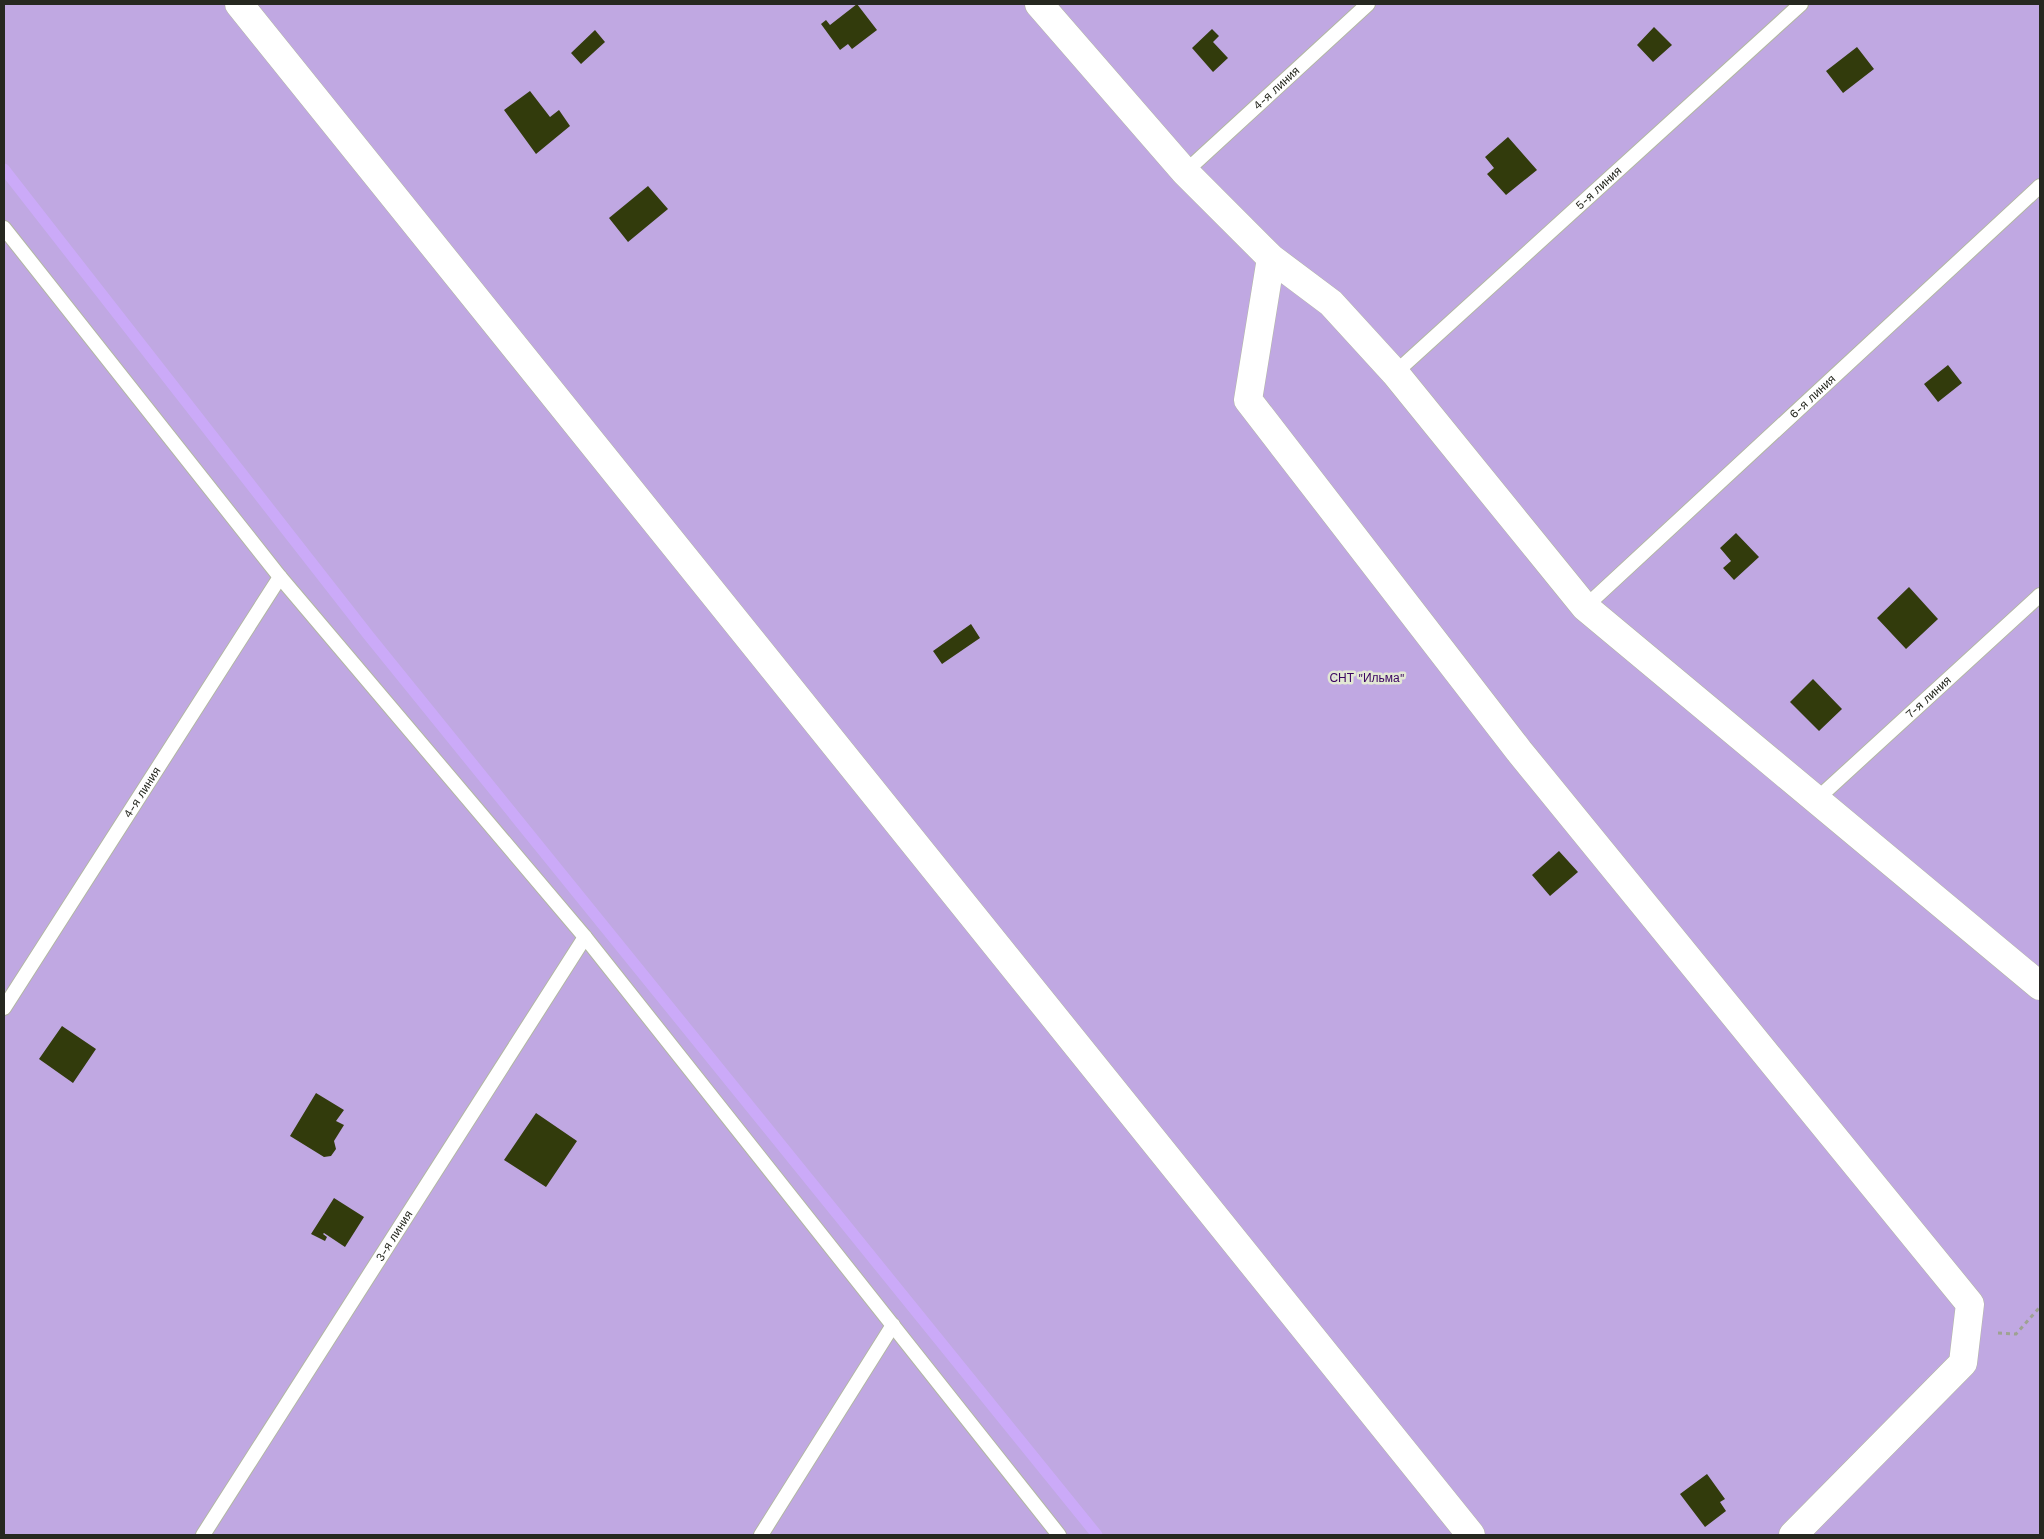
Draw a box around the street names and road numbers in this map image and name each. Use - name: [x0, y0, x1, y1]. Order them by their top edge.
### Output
- street label: 4-я линия: [1250, 64, 1302, 113]
- street label: 5-я линия: [1573, 164, 1624, 212]
- street label: 6-я линия: [1787, 372, 1838, 421]
- street label: 7-я линия: [1903, 673, 1954, 721]
- street label: 4-я линия: [121, 764, 163, 820]
- street label: 3-я линия: [373, 1208, 415, 1264]

